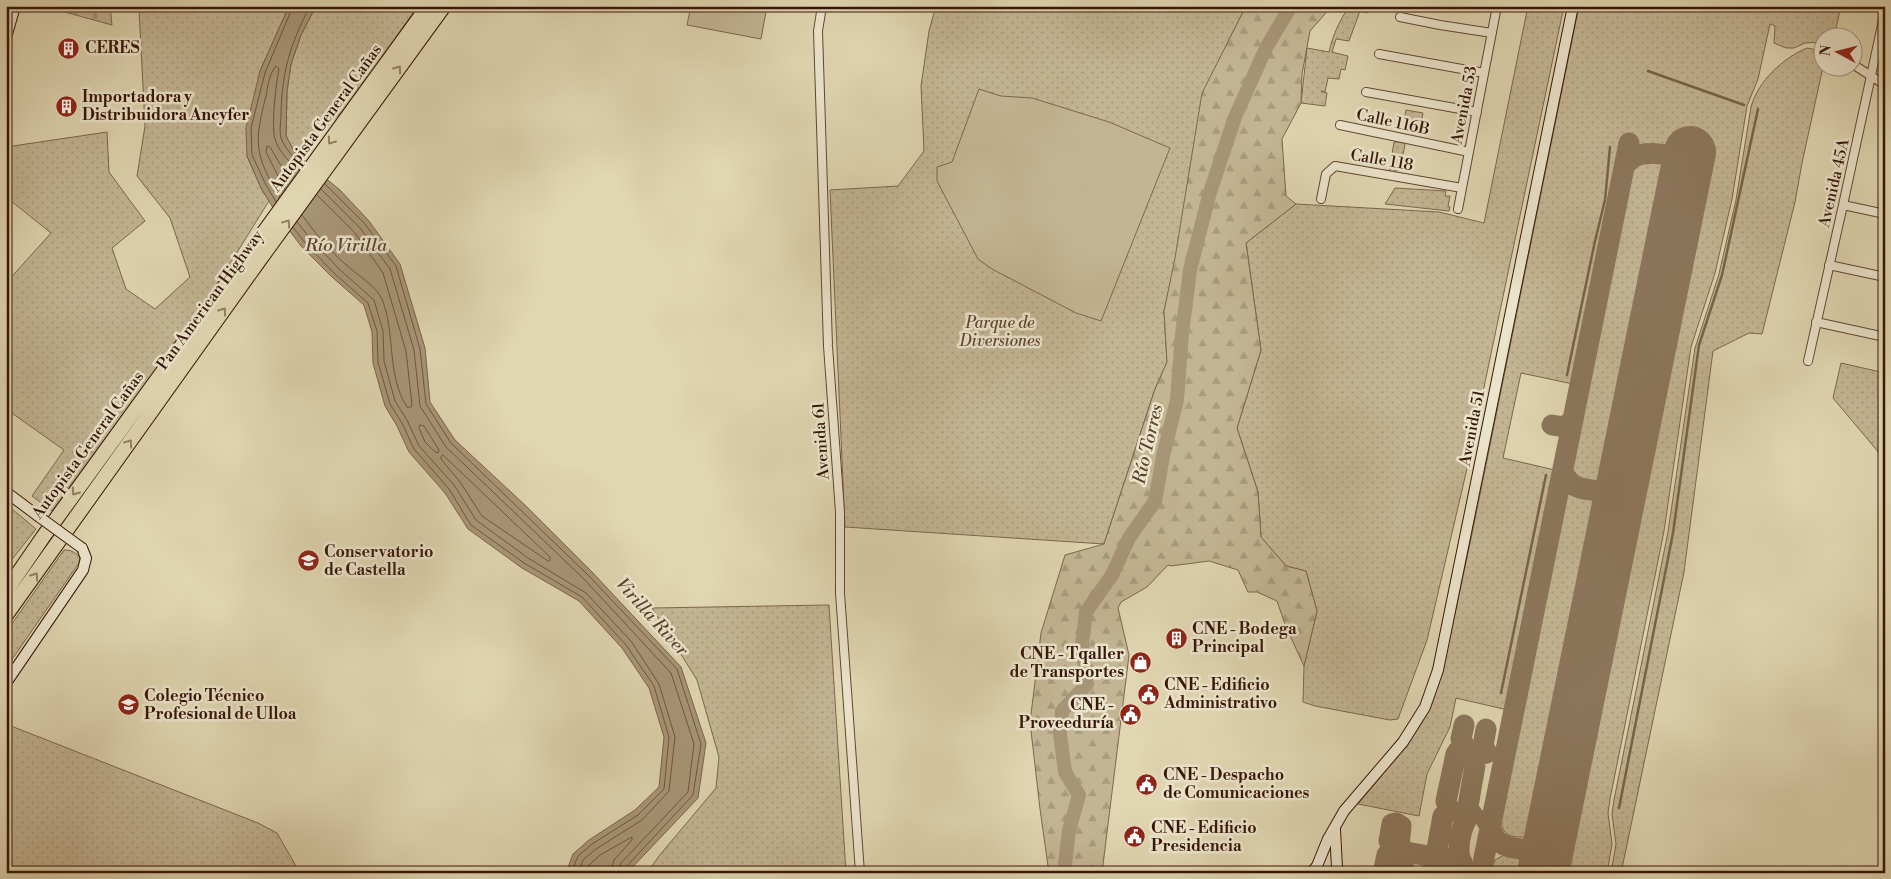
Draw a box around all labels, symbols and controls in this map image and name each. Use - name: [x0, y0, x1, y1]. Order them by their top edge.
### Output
- north arrow: [1814, 28, 1864, 78]
- building icon: CERES: [57, 36, 81, 60]
- place label: CERES: [85, 38, 140, 58]
- street label: Autopista General Cañas: [265, 40, 386, 197]
- text: N: [1816, 44, 1836, 57]
- street label: Avenida 53: [1446, 64, 1481, 147]
- one-way arrow: [392, 65, 401, 75]
- place label: Importadora y Distribuidora Ancyfer: [82, 87, 249, 125]
- building icon: Importadora y Distribuidora Ancyfer: [54, 94, 78, 118]
- street label: Calle 116B: [1354, 104, 1432, 140]
- one-way arrow: [328, 135, 337, 145]
- street label: Avenida 45A: [1814, 136, 1854, 230]
- street label: Calle 118: [1349, 145, 1415, 175]
- one-way arrow: [281, 219, 290, 229]
- street label: Pan American Highway: [152, 226, 268, 374]
- water label: Río Virilla: [304, 234, 388, 257]
- one-way arrow: [217, 307, 226, 317]
- park label: Parque de Diversiones: [958, 313, 1041, 351]
- street label: Autopista General Cañas: [27, 367, 148, 524]
- street label: Avenida 51: [1455, 388, 1489, 469]
- water label: Río Torres: [1127, 401, 1168, 487]
- street label: Avenida 61: [808, 402, 834, 481]
- one-way arrow: [123, 440, 132, 449]
- one-way arrow: [72, 487, 81, 496]
- place label: Conservatorio de Castella: [324, 542, 433, 580]
- school or university icon: Conservatorio de Castella: [296, 549, 320, 573]
- one-way arrow: [29, 573, 37, 582]
- water label: Virilla River: [611, 573, 693, 661]
- place label: CNE - Bodega Principal: [1192, 619, 1297, 657]
- building icon: CNE - Bodega Principal: [1164, 626, 1188, 650]
- place label: CNE - Tqaller de Transportes: [1009, 644, 1124, 682]
- shop icon: CNE - Tqaller de Transportes: [1128, 651, 1152, 675]
- place label: CNE - Edificio Administrativo: [1163, 675, 1277, 713]
- public building icon: CNE - Edificio Administrativo: [1136, 682, 1160, 706]
- place label: Colegio Técnico Profesional de Ulloa: [144, 686, 297, 724]
- school or university icon: Colegio Técnico Profesional de Ulloa: [116, 693, 140, 717]
- place label: CNE - Proveeduría: [1019, 695, 1114, 733]
- public building icon: CNE - Proveeduría: [1118, 702, 1142, 726]
- place label: CNE - Despacho de Comunicaciones: [1163, 765, 1310, 803]
- public building icon: CNE - Despacho de Comunicaciones: [1135, 772, 1159, 796]
- place label: CNE - Edificio Presidencia: [1151, 818, 1257, 856]
- public building icon: CNE - Edificio Presidencia: [1123, 825, 1147, 849]

